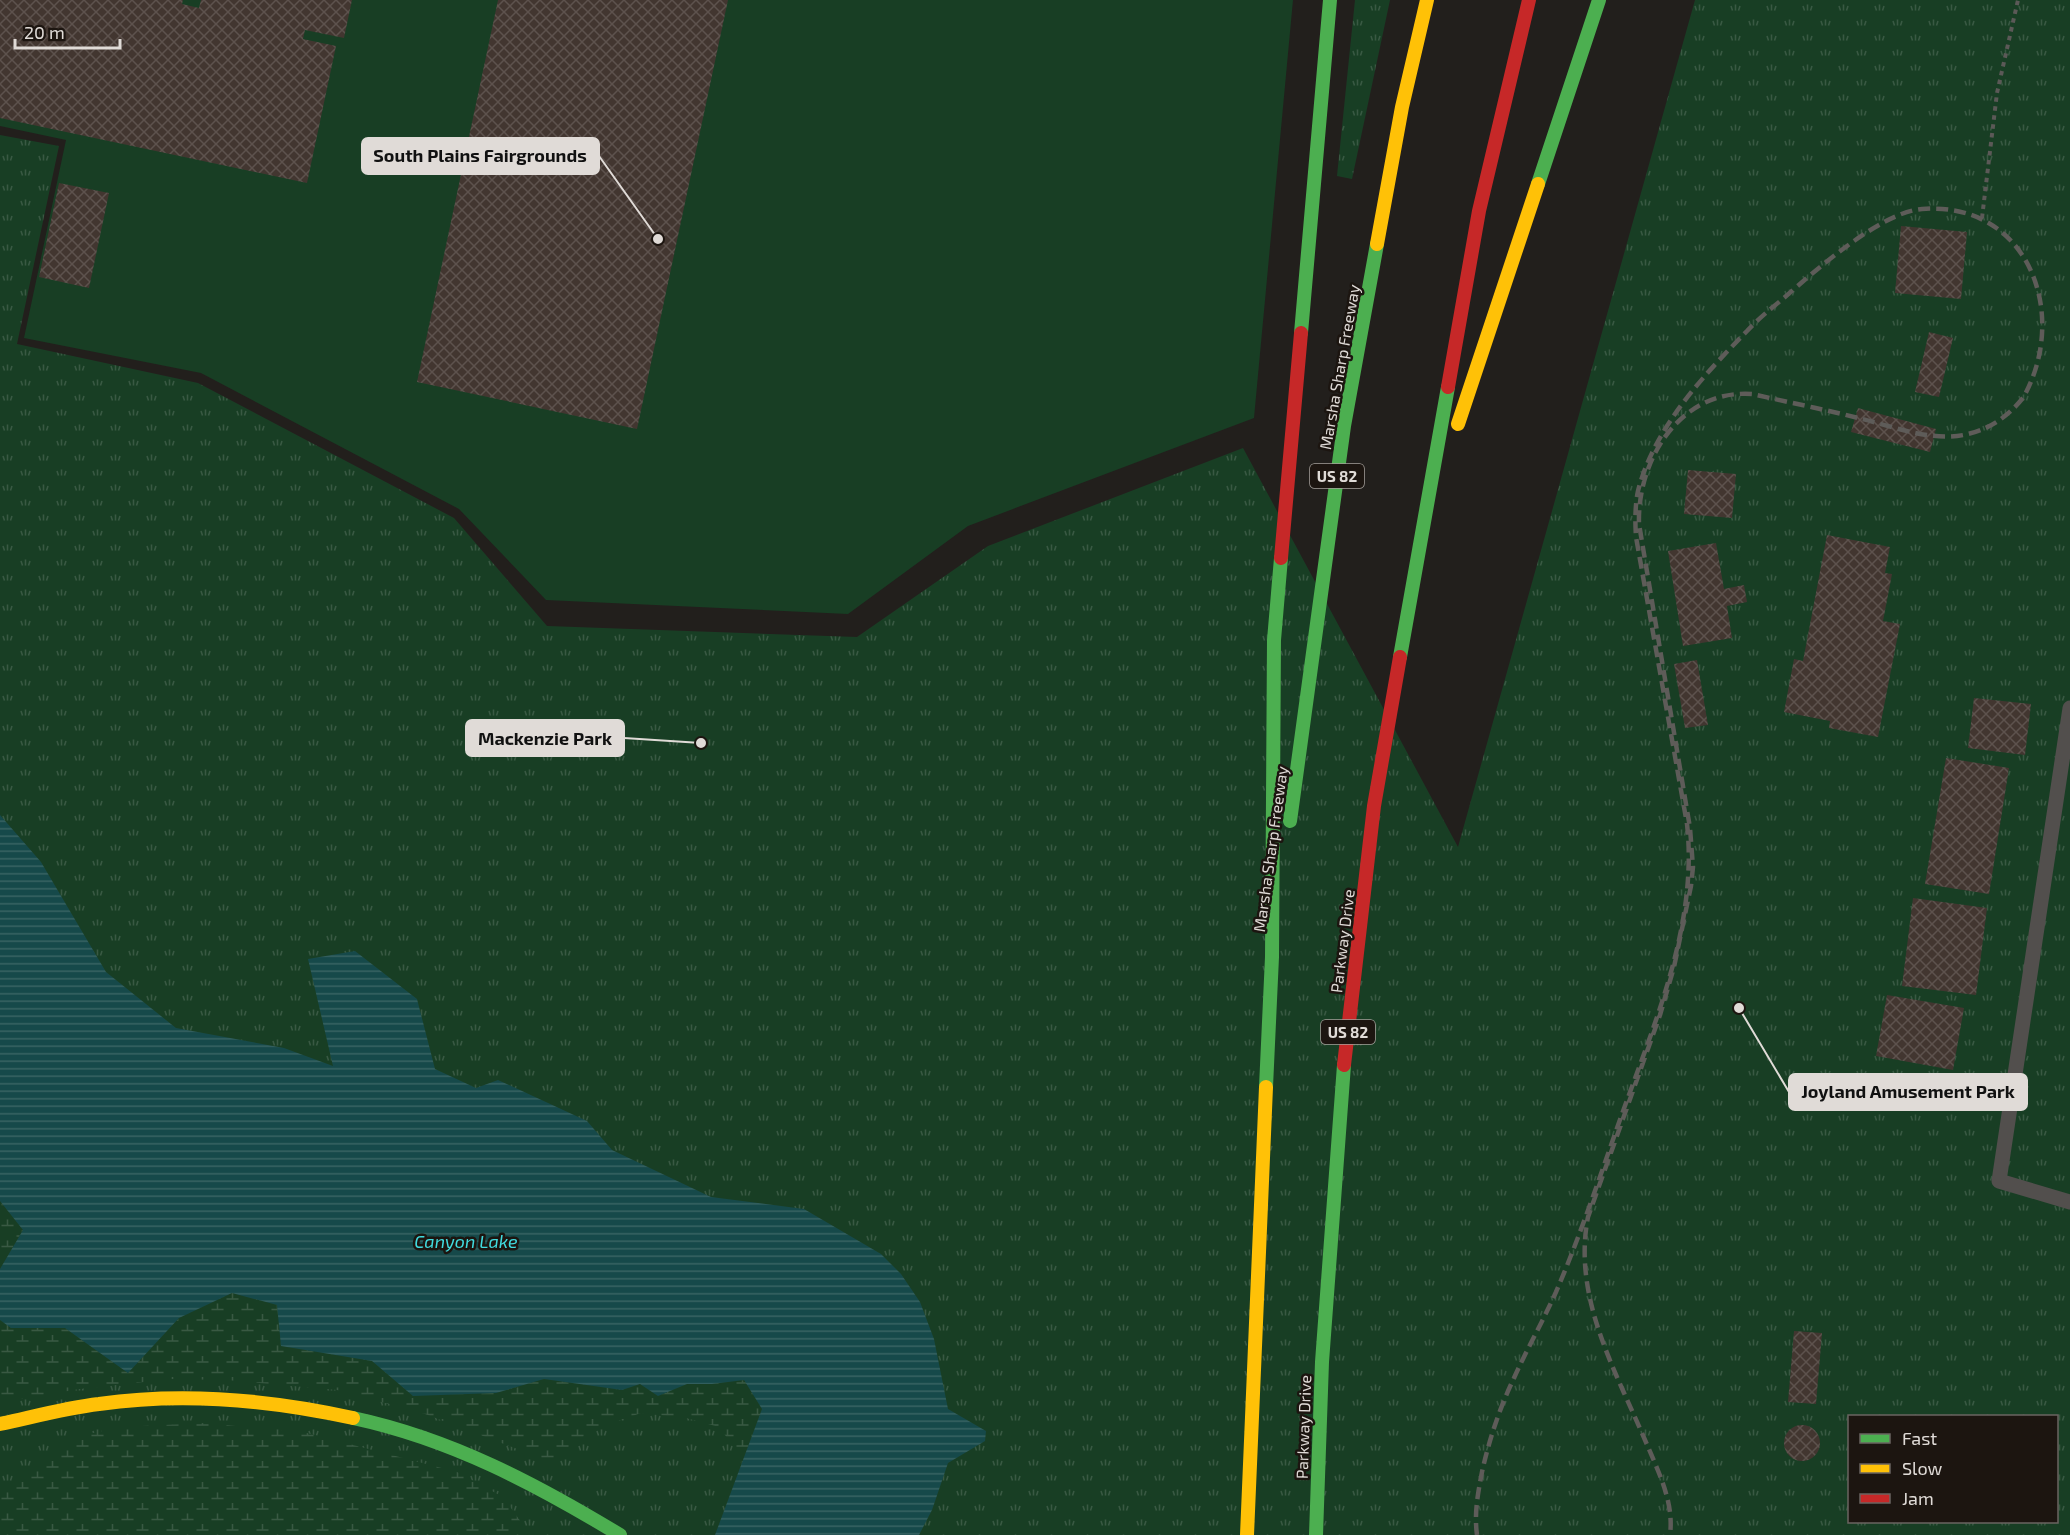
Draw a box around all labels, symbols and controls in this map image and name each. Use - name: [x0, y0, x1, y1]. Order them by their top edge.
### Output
- scale bar: [15, 12, 120, 50]
- text: 20 m: [24, 21, 65, 43]
- callout: South Plains Fairgrounds: [362, 138, 599, 174]
- text: South Plains Fairgrounds: [373, 144, 587, 166]
- street label: Marsha Sharp Freeway: [1315, 282, 1363, 451]
- road number: US 82: [1310, 464, 1364, 488]
- callout: Mackenzie Park: [466, 720, 624, 756]
- text: Mackenzie Park: [478, 727, 612, 749]
- street label: Marsha Sharp Freeway: [1249, 764, 1291, 933]
- street label: Parkway Drive: [1326, 888, 1358, 994]
- road number: US 82: [1321, 1020, 1375, 1044]
- callout: Joyland Amusement Park: [1789, 1074, 2027, 1110]
- text: Joyland Amusement Park: [1801, 1080, 2015, 1102]
- water label: Canyon Lake: [414, 1230, 518, 1252]
- street label: Parkway Drive: [1292, 1375, 1314, 1479]
- legend: [1848, 1415, 2058, 1523]
- text: Fast: [1902, 1427, 1937, 1449]
- text: Slow: [1902, 1457, 1943, 1479]
- text: Jam: [1902, 1487, 1934, 1509]

